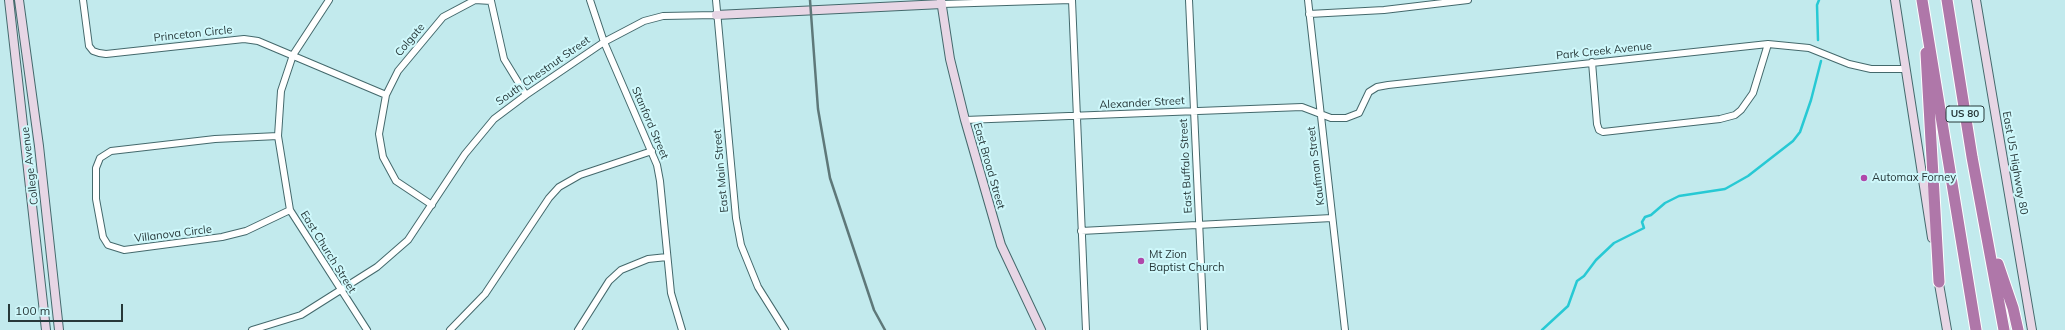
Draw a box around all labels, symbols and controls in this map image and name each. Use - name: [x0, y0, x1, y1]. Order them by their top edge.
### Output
- street label: Colgate: [392, 21, 428, 59]
- street label: Princeton Circle: [153, 23, 233, 45]
- street label: South Chestnut Street: [493, 34, 593, 108]
- street label: Park Creek Avenue: [1555, 39, 1653, 63]
- street label: Stanford Street: [629, 85, 671, 161]
- street label: Alexander Street: [1099, 94, 1185, 112]
- road number: US 80: [1946, 106, 1984, 122]
- street label: East US Highway 80: [1999, 110, 2031, 216]
- street label: East Buffalo Street: [1177, 118, 1195, 214]
- street label: East Broad Street: [970, 121, 1008, 211]
- street label: College Avenue: [19, 126, 41, 206]
- street label: Kaufman Street: [1305, 126, 1327, 206]
- street label: East Main Street: [711, 129, 731, 213]
- place label: Automax Forney: [1872, 171, 1956, 185]
- marker: Automax Forney: [1859, 173, 1869, 183]
- street label: East Church Street: [297, 208, 359, 296]
- street label: Villanova Circle: [133, 223, 213, 245]
- place label: Mt Zion Baptist Church: [1149, 248, 1224, 274]
- marker: Mt Zion Baptist Church: [1136, 256, 1146, 266]
- scale bar: [10, 296, 125, 322]
- text: 100 m: [15, 303, 50, 318]

